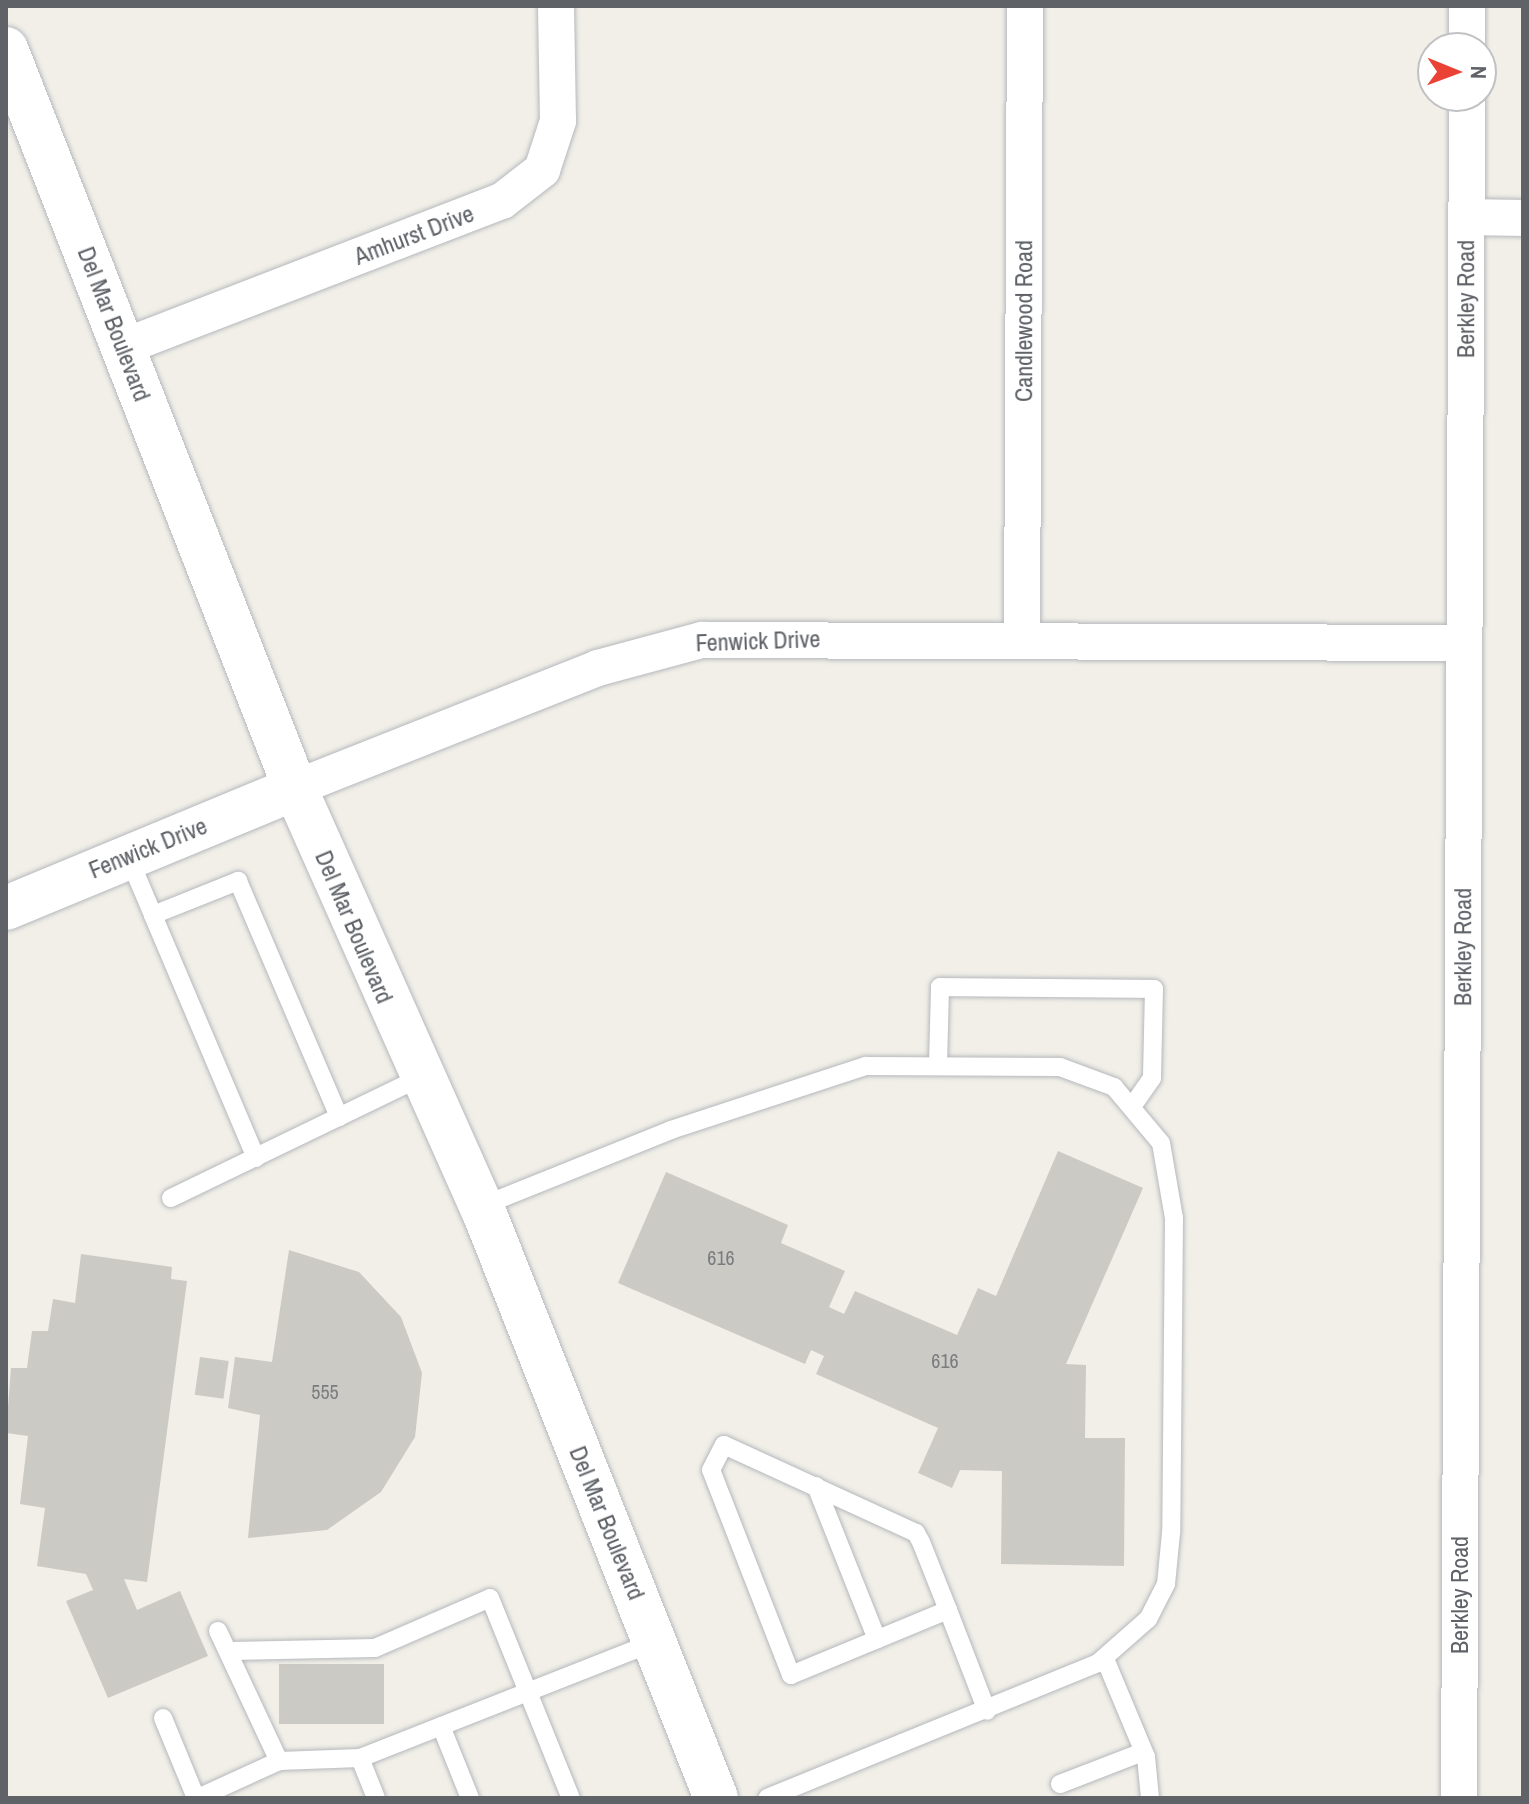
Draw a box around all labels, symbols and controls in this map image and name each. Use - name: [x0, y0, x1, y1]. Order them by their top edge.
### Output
- north arrow: [1417, 32, 1497, 112]
- text: N: [1464, 66, 1494, 79]
- street label: Amhurst Drive: [350, 199, 478, 271]
- street label: Candlewood Road: [1010, 240, 1038, 402]
- street label: Berkley Road: [1452, 240, 1480, 358]
- street label: Del Mar Boulevard: [71, 243, 157, 405]
- street label: Fenwick Drive: [695, 624, 821, 658]
- street label: Fenwick Drive: [85, 811, 211, 885]
- street label: Del Mar Boulevard: [309, 846, 399, 1008]
- street label: Berkley Road: [1449, 888, 1477, 1006]
- house number: 616: [707, 1245, 735, 1269]
- house number: 616: [931, 1348, 959, 1372]
- house number: 555: [311, 1379, 339, 1403]
- street label: Del Mar Boulevard: [563, 1442, 651, 1604]
- street label: Berkley Road: [1446, 1536, 1474, 1654]

